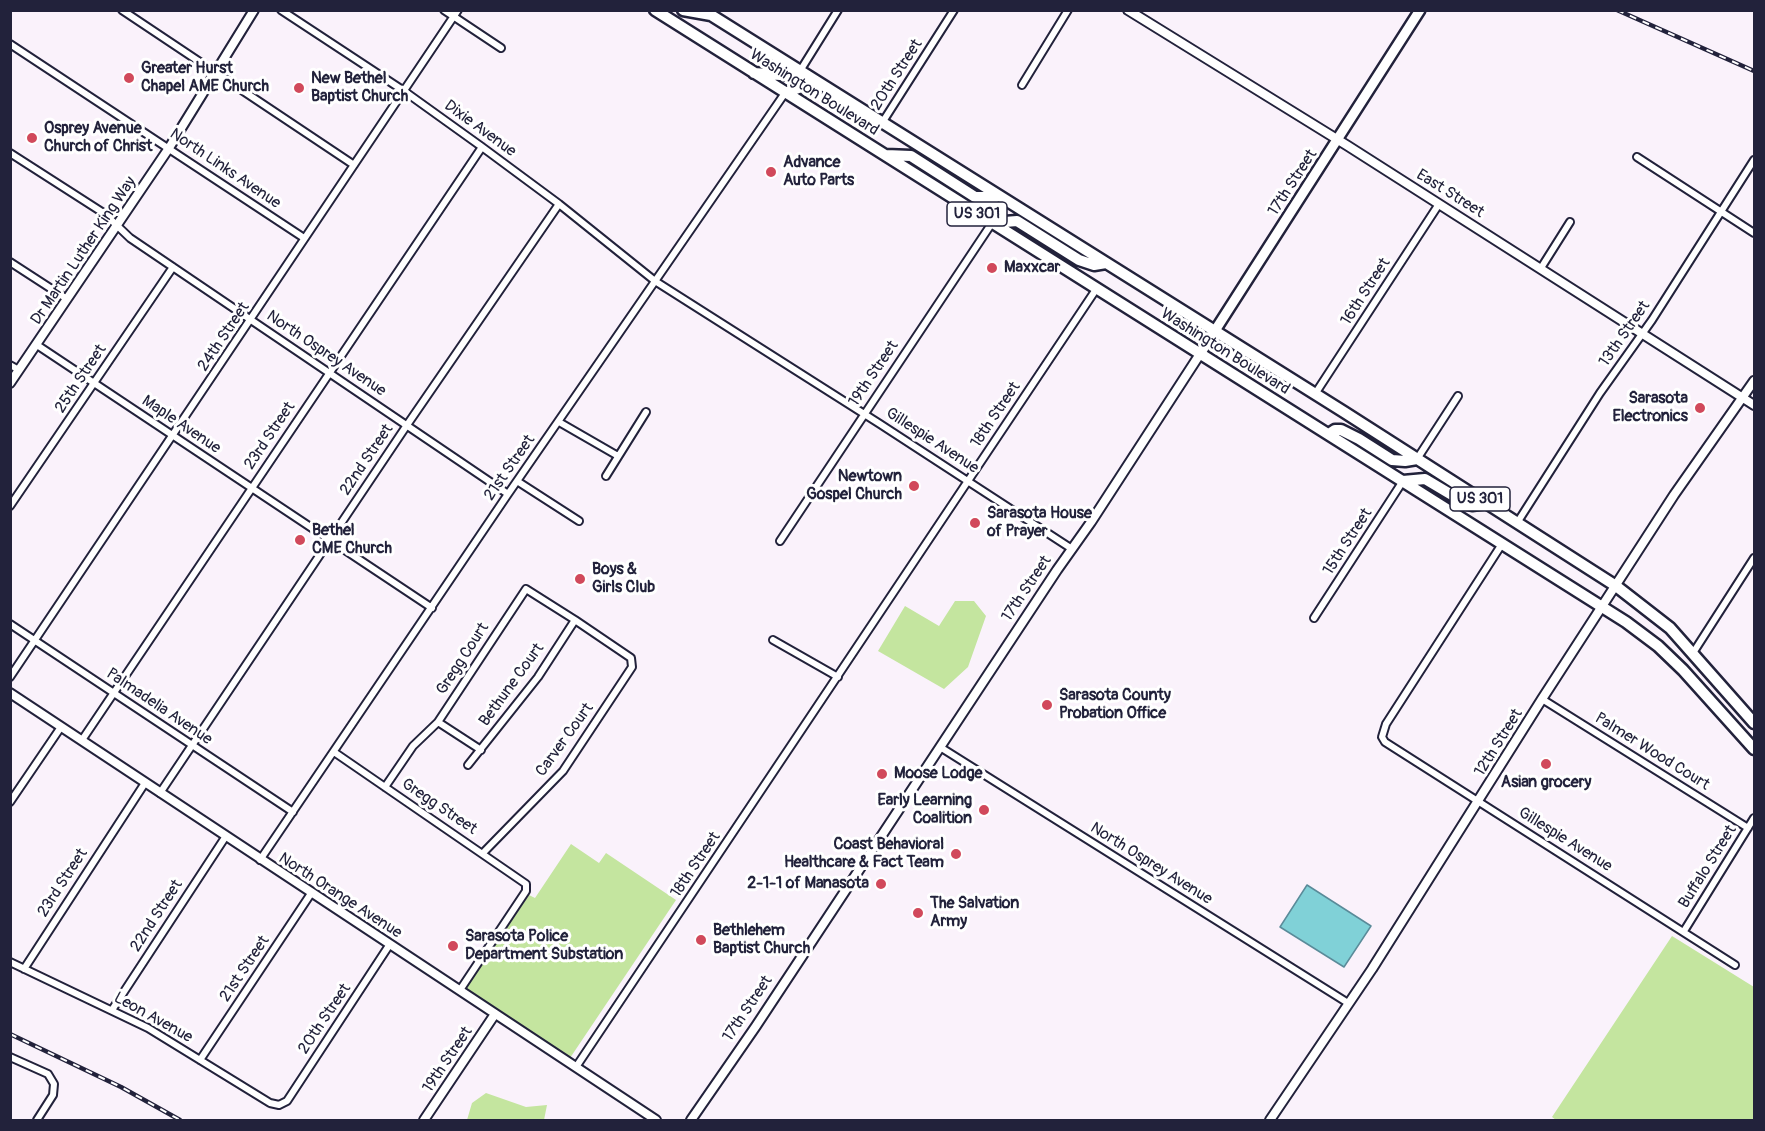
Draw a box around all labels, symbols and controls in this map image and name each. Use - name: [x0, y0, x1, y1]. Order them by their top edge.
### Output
- street label: 20th Street: [867, 36, 927, 114]
- street label: Washington Boulevard: [746, 46, 882, 140]
- place label: Greater Hurst Chapel AME Church: [141, 59, 269, 97]
- place label: New Bethel Baptist Church: [311, 69, 408, 107]
- marker: Greater Hurst Chapel AME Church: [122, 71, 136, 85]
- marker: New Bethel Baptist Church: [292, 81, 306, 95]
- street label: Dixie Avenue: [440, 96, 520, 162]
- place label: Osprey Avenue Church of Christ: [44, 119, 152, 157]
- street label: North Links Avenue: [166, 125, 284, 213]
- marker: Osprey Avenue Church of Christ: [25, 131, 39, 145]
- street label: 17th Street: [1264, 146, 1322, 220]
- place label: Advance Auto Parts: [783, 153, 854, 191]
- marker: Advance Auto Parts: [764, 165, 778, 179]
- street label: East Street: [1413, 166, 1487, 222]
- street label: Dr Martin Luther King Way: [27, 173, 141, 329]
- road number: US 301: [947, 202, 1007, 226]
- street label: 16th Street: [1337, 255, 1395, 329]
- place label: Maxxcar: [1004, 258, 1060, 278]
- marker: Maxxcar: [985, 261, 999, 275]
- street label: 13th Street: [1595, 297, 1655, 371]
- street label: 24th Street: [194, 299, 254, 375]
- street label: Washington Boulevard: [1157, 305, 1293, 399]
- street label: North Osprey Avenue: [263, 307, 389, 401]
- street label: 19th Street: [845, 337, 903, 411]
- street label: 25th Street: [51, 341, 111, 417]
- street label: 18th Street: [967, 378, 1025, 452]
- place label: Sarasota Electronics: [1612, 389, 1688, 427]
- street label: Maple Avenue: [138, 392, 224, 458]
- street label: 23rd Street: [240, 399, 300, 473]
- marker: Sarasota Electronics: [1693, 401, 1707, 415]
- street label: Gillespie Avenue: [882, 404, 982, 478]
- street label: 22nd Street: [336, 421, 398, 499]
- street label: 21st Street: [480, 432, 540, 504]
- place label: Newtown Gospel Church: [806, 467, 902, 505]
- marker: Newtown Gospel Church: [907, 479, 921, 493]
- road number: US 301: [1450, 487, 1510, 511]
- place label: Sarasota House of Prayer: [987, 504, 1092, 542]
- street label: 15th Street: [1319, 505, 1377, 579]
- marker: Sarasota House of Prayer: [968, 516, 982, 530]
- place label: Bethel CME Church: [312, 521, 392, 559]
- marker: Bethel CME Church: [293, 533, 307, 547]
- street label: 17th Street: [998, 552, 1056, 626]
- place label: Boys & Girls Club: [592, 560, 655, 598]
- marker: Boys & Girls Club: [573, 572, 587, 586]
- street label: Gregg Court: [433, 619, 493, 699]
- street label: Bethune Court: [475, 640, 549, 730]
- street label: Palmadelia Avenue: [102, 664, 216, 750]
- place label: Sarasota County Probation Office: [1059, 686, 1171, 724]
- marker: Sarasota County Probation Office: [1040, 698, 1054, 712]
- street label: Carver Court: [532, 700, 598, 780]
- street label: 12th Street: [1471, 706, 1527, 780]
- street label: Palmer Wood Court: [1591, 709, 1713, 795]
- marker: Asian grocery: [1539, 757, 1553, 771]
- place label: Moose Lodge: [894, 764, 983, 784]
- marker: Moose Lodge: [875, 767, 889, 781]
- place label: Asian grocery: [1501, 773, 1591, 793]
- street label: Gregg Street: [398, 775, 480, 839]
- place label: Early Learning Coalition: [878, 791, 972, 829]
- marker: Early Learning Coalition: [977, 803, 991, 817]
- street label: Gillespie Avenue: [1515, 803, 1615, 877]
- street label: North Osprey Avenue: [1086, 819, 1216, 909]
- street label: Buffalo Street: [1675, 822, 1741, 912]
- street label: 18th Street: [667, 828, 725, 902]
- place label: Coast Behavioral Healthcare & Fact Team: [784, 835, 944, 873]
- street label: 23rd Street: [34, 845, 92, 921]
- marker: Coast Behavioral Healthcare & Fact Team: [949, 847, 963, 861]
- street label: North Orange Avenue: [275, 849, 405, 943]
- place label: 2-1-1 of Manasota: [747, 874, 869, 894]
- street label: 22nd Street: [127, 877, 187, 955]
- marker: 2-1-1 of Manasota: [874, 877, 888, 891]
- place label: The Salvation Army: [930, 894, 1019, 932]
- marker: The Salvation Army: [911, 906, 925, 920]
- place label: Bethlehem Baptist Church: [713, 921, 810, 959]
- place label: Sarasota Police Department Substation: [465, 927, 623, 965]
- street label: 21st Street: [216, 932, 274, 1006]
- marker: Bethlehem Baptist Church: [694, 933, 708, 947]
- marker: Sarasota Police Department Substation: [446, 939, 460, 953]
- street label: 17th Street: [719, 972, 777, 1046]
- street label: 20th Street: [294, 980, 356, 1058]
- street label: Leon Avenue: [110, 989, 196, 1047]
- street label: 19th Street: [419, 1023, 477, 1097]

